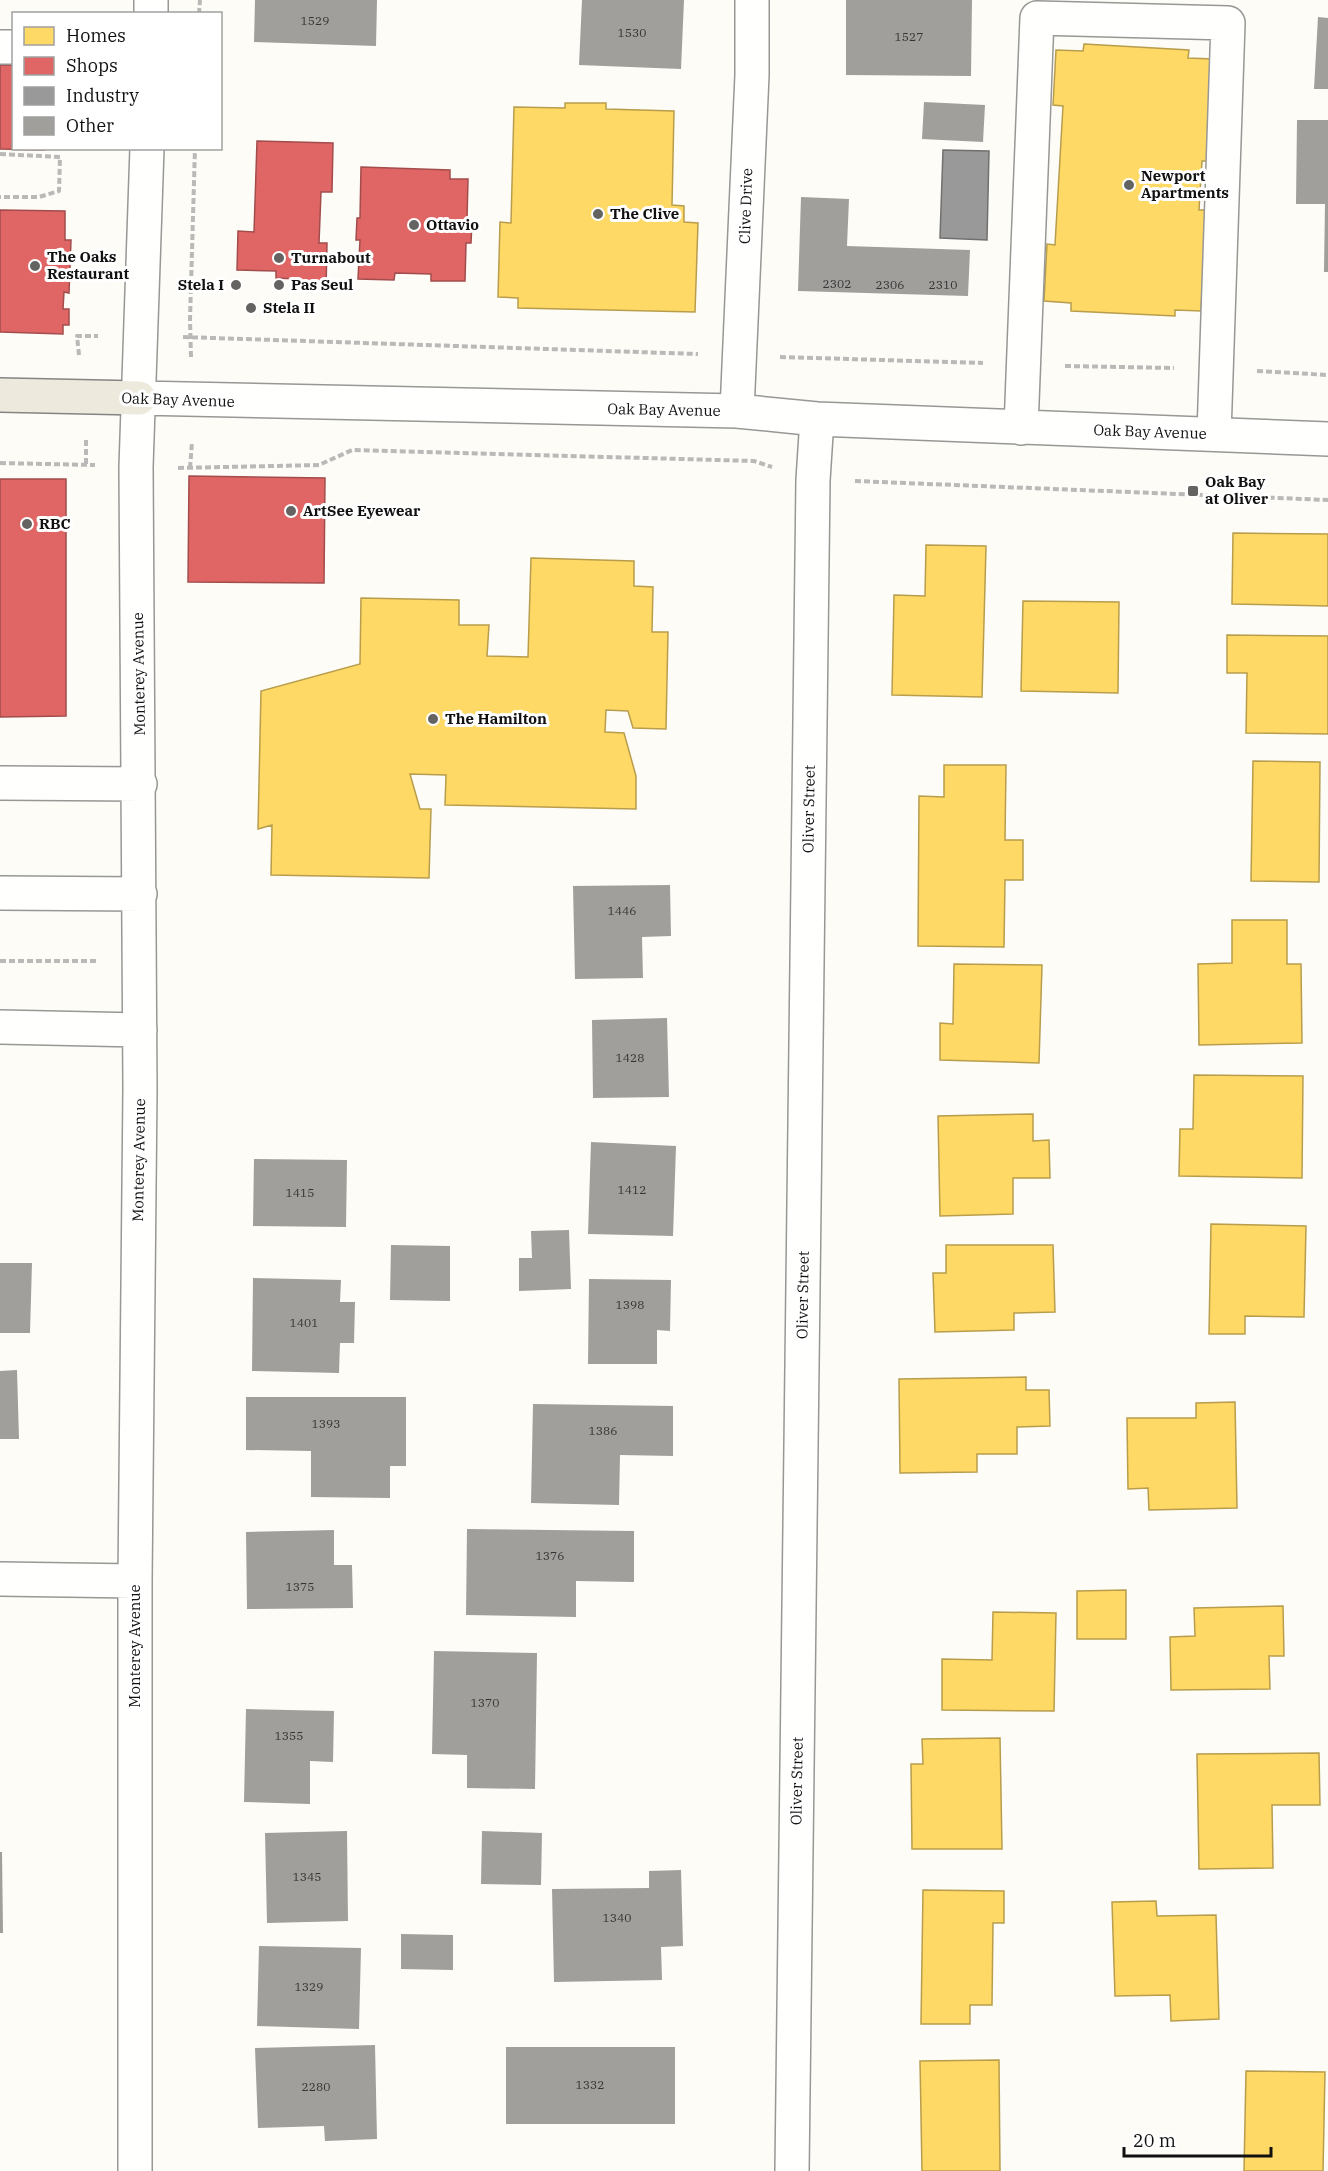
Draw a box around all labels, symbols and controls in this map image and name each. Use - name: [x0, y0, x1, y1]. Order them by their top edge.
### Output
- legend: [12, 12, 222, 150]
- house number: 1529: [301, 13, 329, 28]
- text: Homes: [66, 24, 126, 47]
- house number: 1530: [618, 25, 646, 40]
- house number: 1527: [895, 29, 923, 44]
- text: Shops: [66, 54, 118, 77]
- text: Industry: [66, 84, 139, 107]
- text: Other: [66, 114, 114, 137]
- place label: Newport Apartments: [1141, 166, 1229, 202]
- street label: Clive Drive: [735, 168, 756, 244]
- marker: Newport Apartments: [1122, 178, 1136, 192]
- place label: The Clive: [610, 204, 679, 223]
- marker: The Clive: [591, 207, 605, 221]
- place label: Ottavio: [426, 215, 479, 234]
- marker: Ottavio: [407, 218, 421, 232]
- place label: The Oaks Restaurant: [47, 247, 129, 283]
- place label: Turnabout: [291, 248, 371, 267]
- marker: Turnabout: [272, 251, 286, 265]
- marker: The Oaks Restaurant: [28, 259, 42, 273]
- place label: Stela I: [178, 275, 224, 294]
- place label: Pas Seul: [291, 275, 353, 294]
- house number: 2302: [823, 276, 851, 291]
- house number: 2306: [876, 277, 904, 292]
- house number: 2310: [929, 277, 957, 292]
- marker: Stela I: [229, 278, 243, 292]
- marker: Pas Seul: [272, 278, 286, 292]
- place label: Stela II: [263, 298, 315, 317]
- marker: Stela II: [244, 301, 258, 315]
- street label: Oak Bay Avenue: [121, 388, 235, 411]
- street label: Oak Bay Avenue: [607, 399, 721, 420]
- street label: Oak Bay Avenue: [1093, 420, 1207, 443]
- place label: Oak Bay at Oliver: [1205, 472, 1269, 508]
- marker: Oak Bay at Oliver: [1186, 484, 1200, 498]
- place label: ArtSee Eyewear: [303, 501, 421, 520]
- marker: ArtSee Eyewear: [284, 504, 298, 518]
- place label: RBC: [39, 514, 71, 533]
- marker: RBC: [20, 517, 34, 531]
- street label: Monterey Avenue: [128, 612, 149, 736]
- place label: The Hamilton: [445, 709, 547, 728]
- marker: The Hamilton: [426, 712, 440, 726]
- street label: Oliver Street: [798, 765, 819, 853]
- house number: 1446: [608, 903, 636, 918]
- house number: 1428: [616, 1050, 644, 1065]
- street label: Monterey Avenue: [128, 1098, 149, 1222]
- house number: 1412: [618, 1182, 646, 1197]
- house number: 1415: [286, 1185, 314, 1200]
- street label: Oliver Street: [792, 1251, 813, 1339]
- house number: 1398: [616, 1297, 644, 1312]
- house number: 1401: [290, 1315, 318, 1330]
- house number: 1393: [312, 1416, 340, 1431]
- house number: 1386: [589, 1423, 617, 1438]
- house number: 1376: [536, 1548, 564, 1563]
- house number: 1375: [286, 1579, 314, 1594]
- street label: Monterey Avenue: [125, 1584, 144, 1708]
- house number: 1370: [471, 1695, 499, 1710]
- house number: 1355: [275, 1728, 303, 1743]
- street label: Oliver Street: [786, 1737, 807, 1825]
- house number: 1345: [293, 1869, 321, 1884]
- house number: 1340: [603, 1910, 631, 1925]
- house number: 1329: [295, 1979, 323, 1994]
- house number: 1332: [576, 2077, 604, 2092]
- house number: 2280: [302, 2079, 330, 2094]
- scale bar: [1124, 2120, 1271, 2158]
- text: 20 m: [1133, 2129, 1176, 2152]

